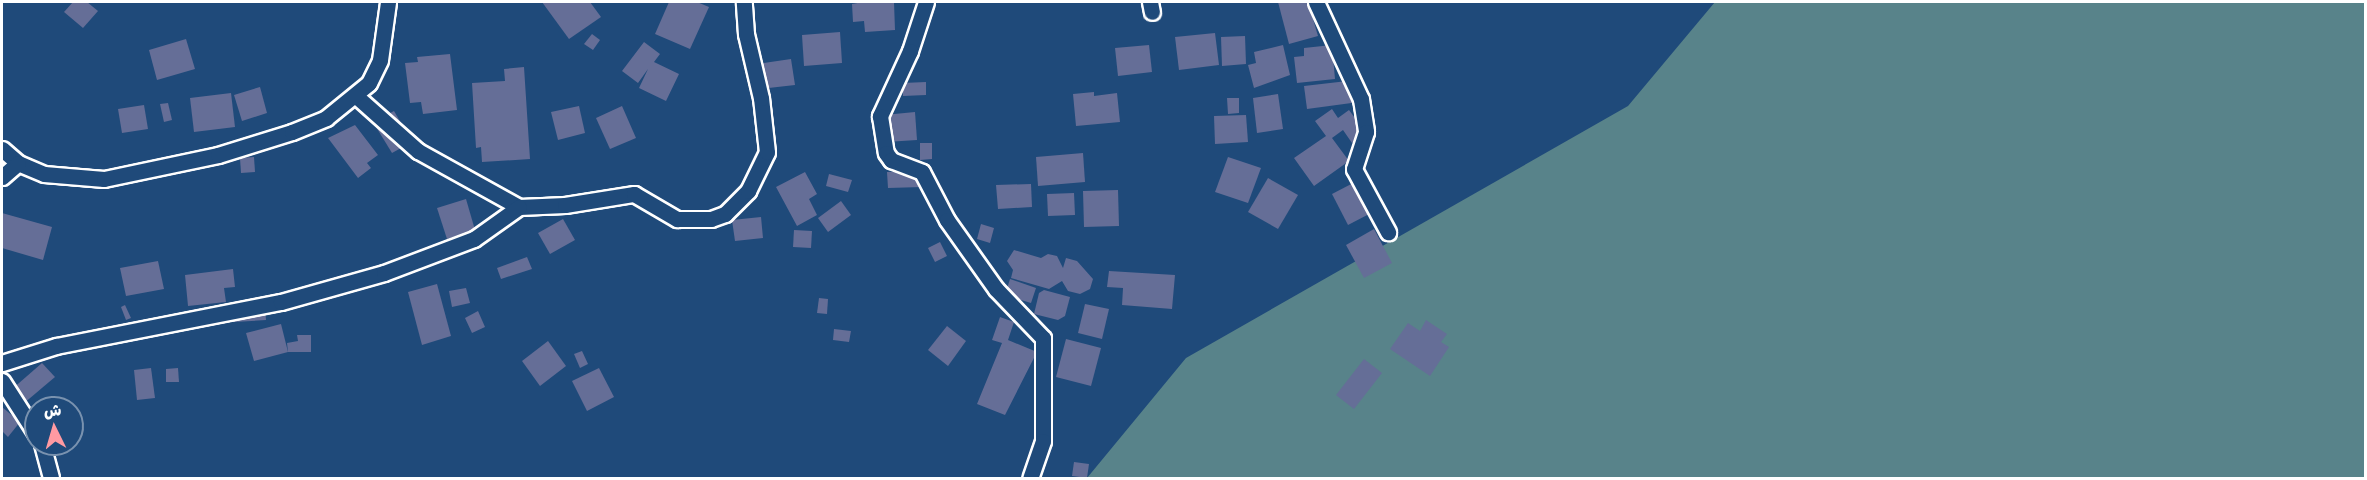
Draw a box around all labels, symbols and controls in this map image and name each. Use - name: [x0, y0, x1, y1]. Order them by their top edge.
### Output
- north arrow: [24, 396, 84, 456]
- text: ش: [43, 398, 62, 421]

